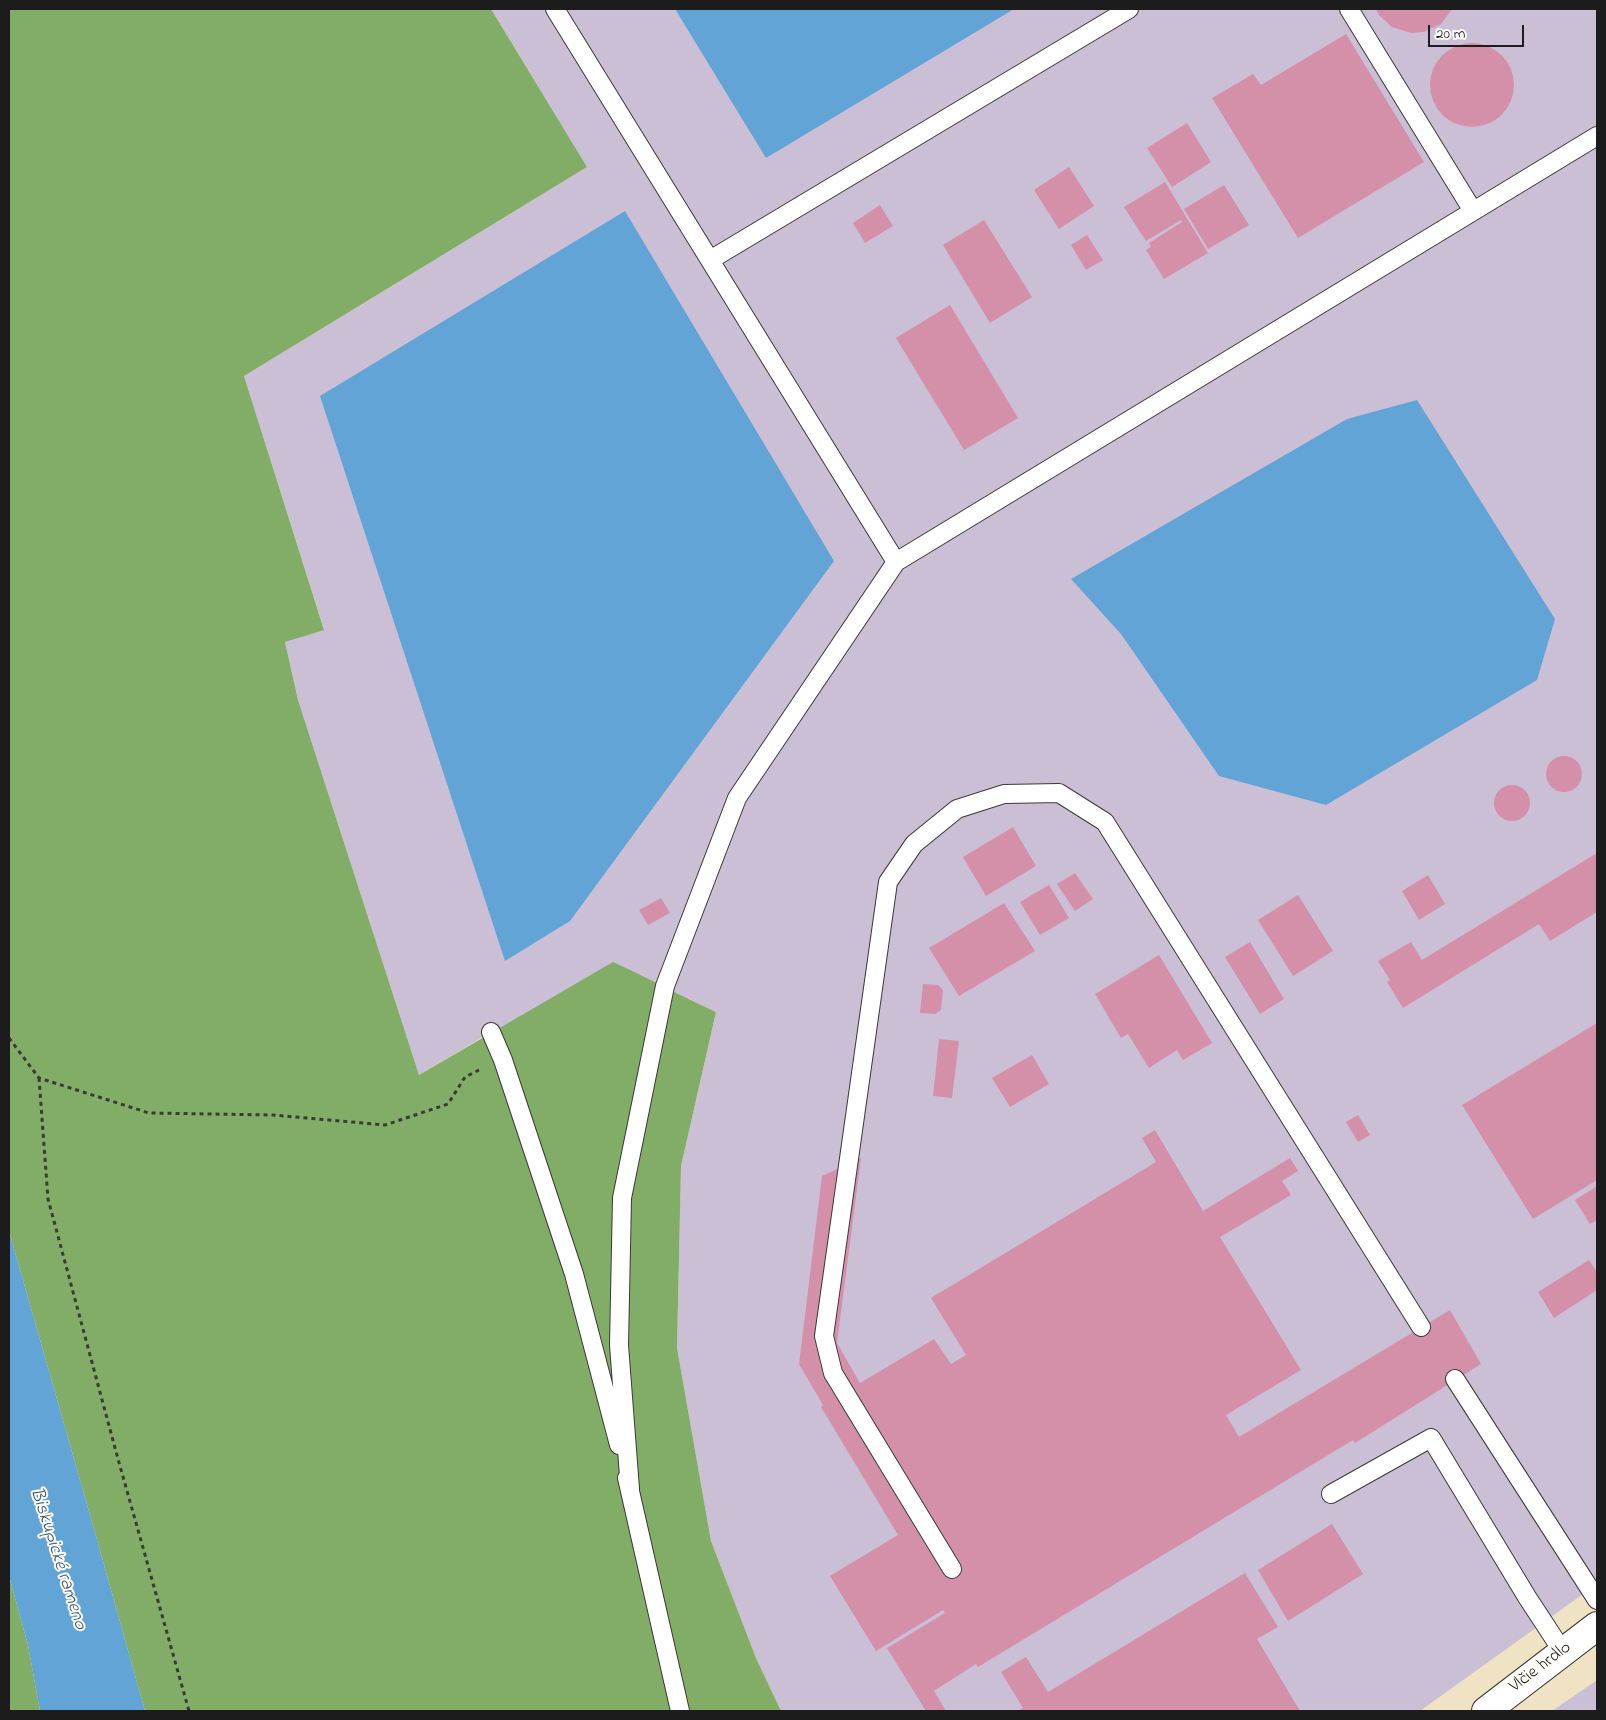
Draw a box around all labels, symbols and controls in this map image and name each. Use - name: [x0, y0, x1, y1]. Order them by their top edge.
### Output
- scale bar: [1431, 15, 1527, 47]
- text: 20 m: [1436, 23, 1465, 45]
- water label: Biskupické rameno: [23, 1485, 91, 1633]
- street label: Vlčie hrdlo: [1506, 1638, 1576, 1698]

